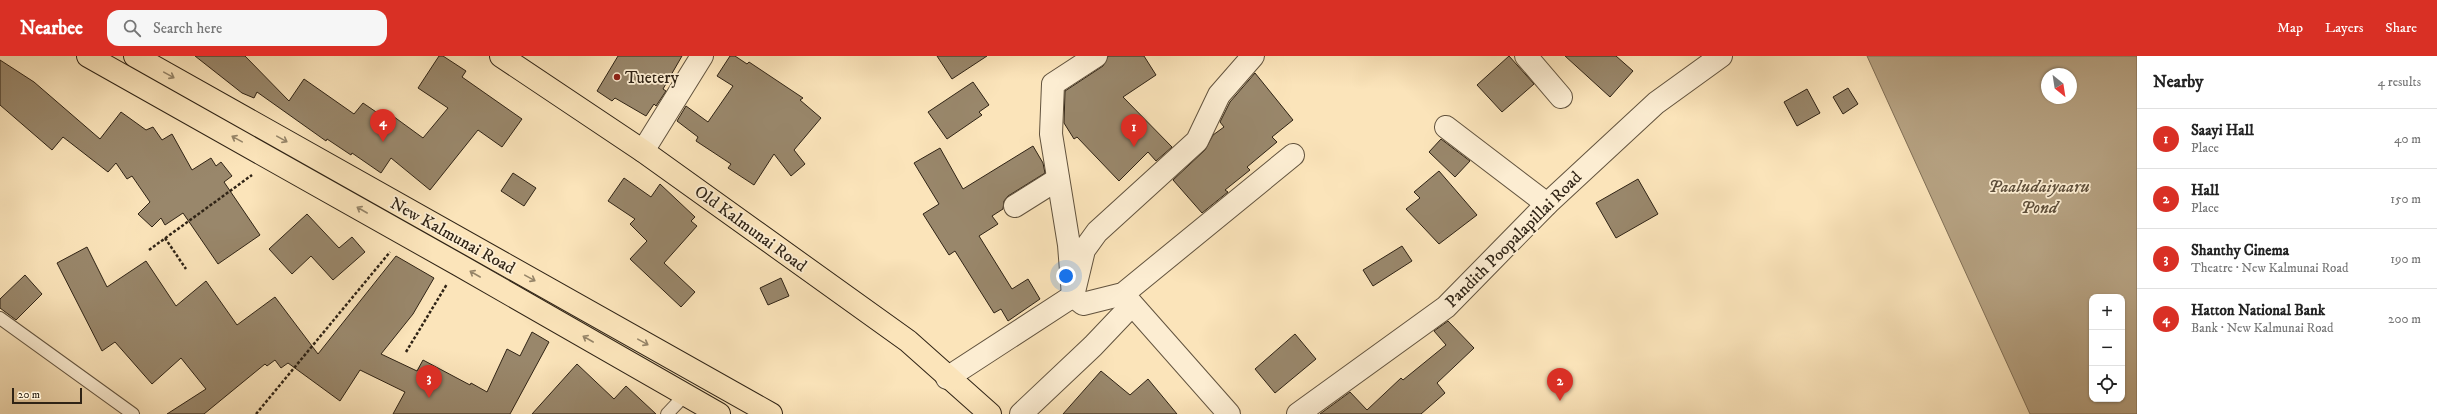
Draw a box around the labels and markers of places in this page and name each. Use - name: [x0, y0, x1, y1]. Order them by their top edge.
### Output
- place label: Tuetery: [625, 67, 680, 89]
- marker: Tuetery: [612, 72, 622, 82]
- pin: 4: [370, 109, 396, 142]
- pin: 1: [1121, 114, 1147, 147]
- pin: 3: [416, 365, 442, 398]
- pin: 2: [1547, 368, 1573, 401]

